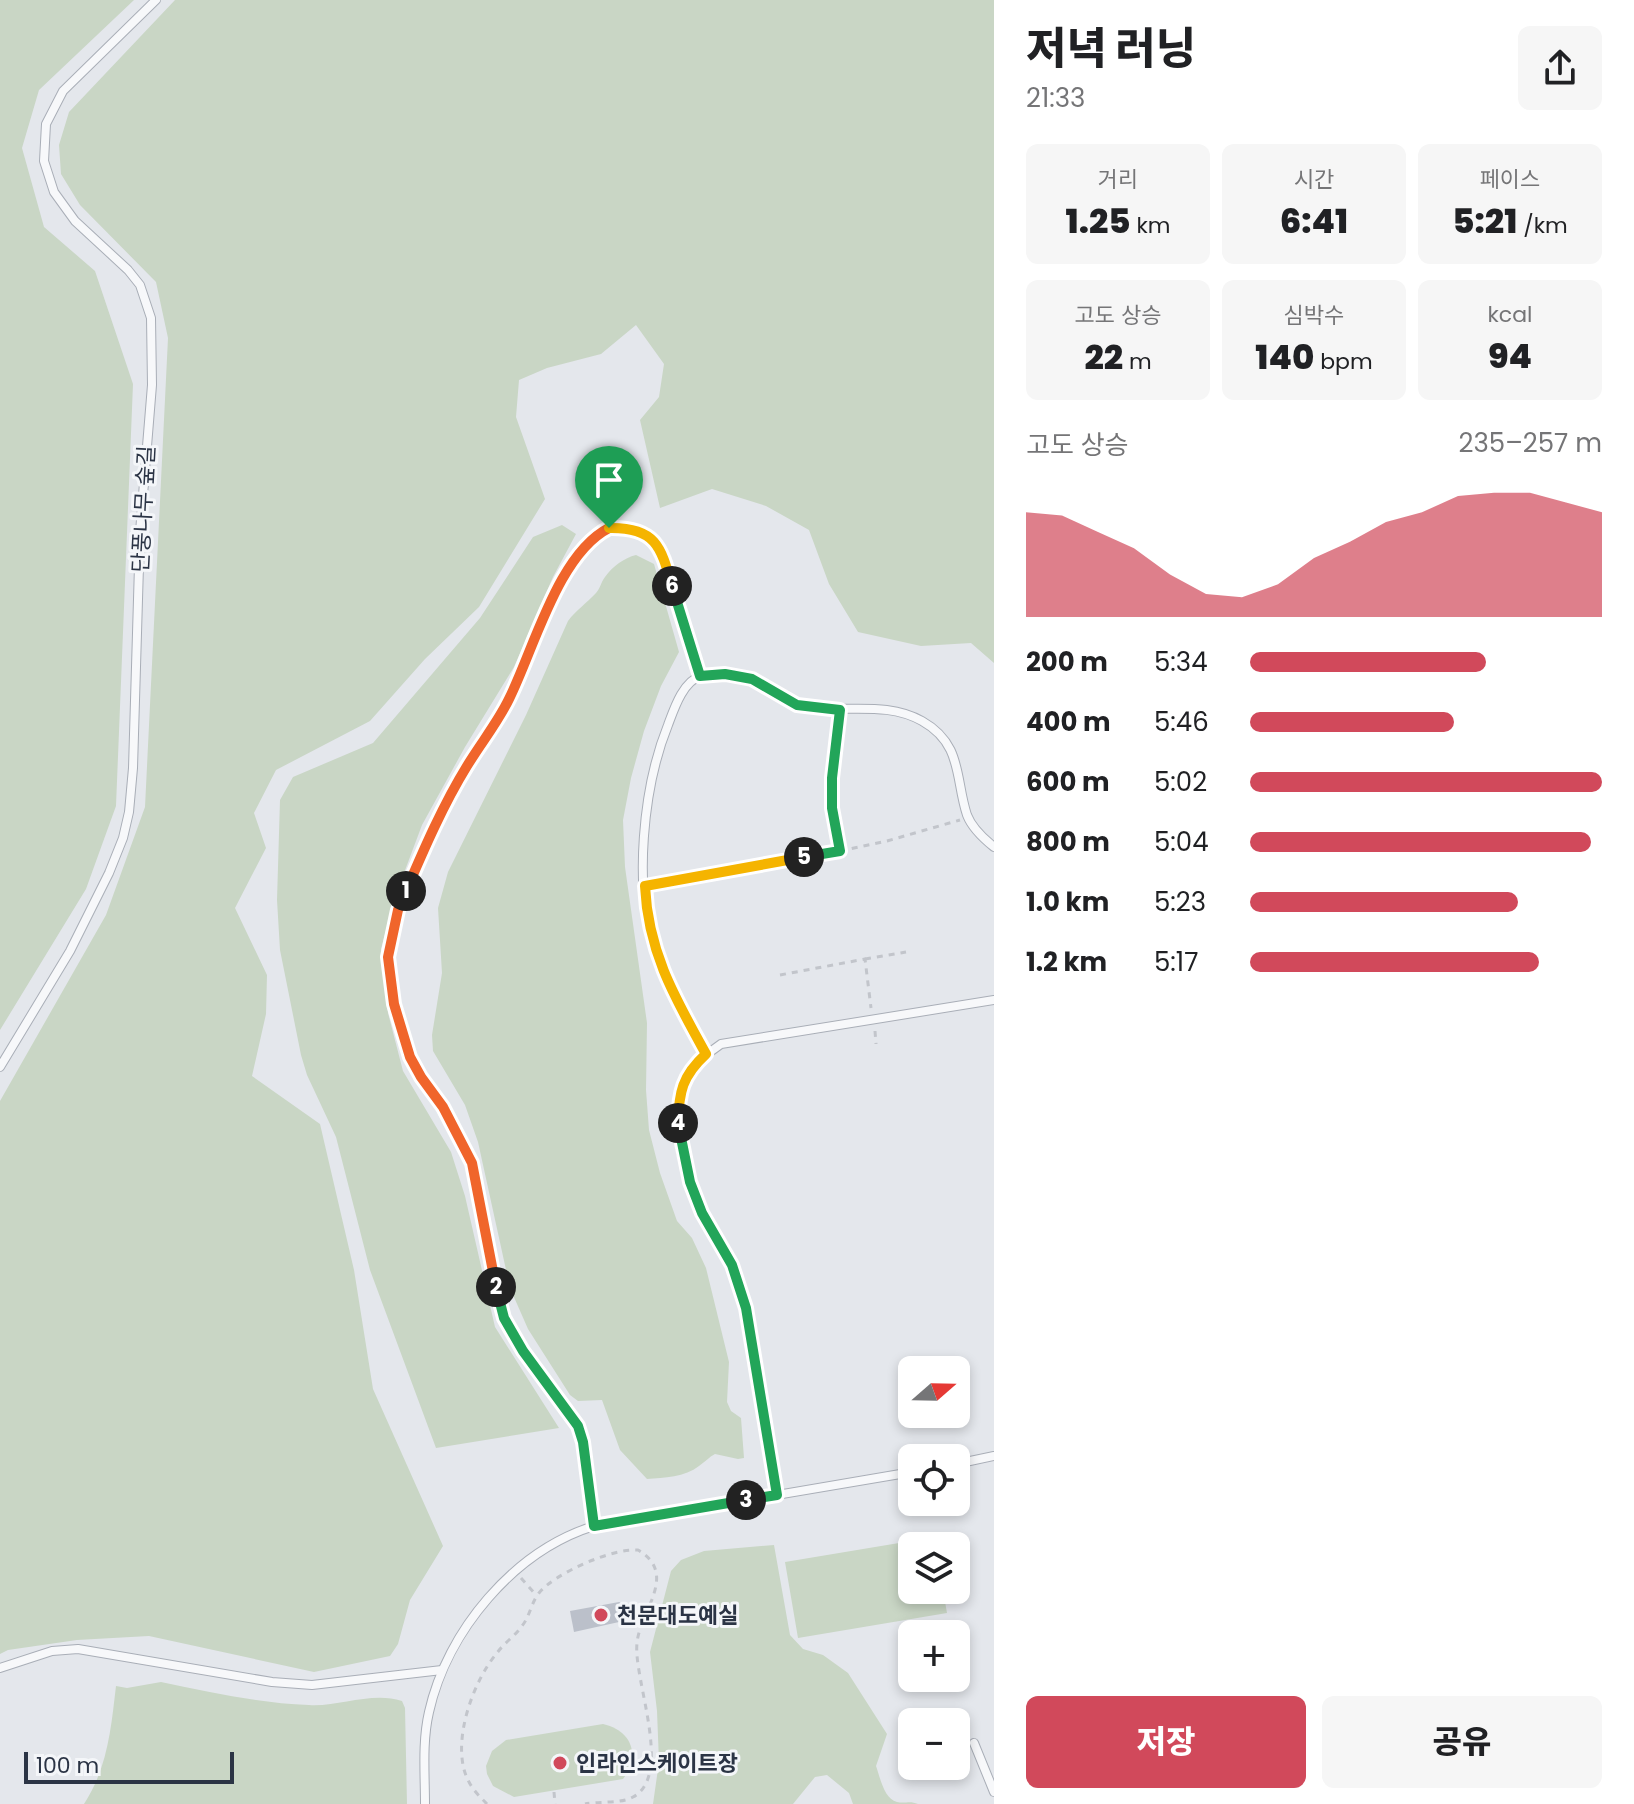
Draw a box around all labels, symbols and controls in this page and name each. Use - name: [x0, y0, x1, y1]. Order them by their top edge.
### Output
- text: 저녁 러닝: [1026, 18, 1196, 79]
- button: share: [1518, 26, 1602, 110]
- text: 21:33: [1026, 80, 1085, 116]
- text: 거리: [1098, 164, 1138, 195]
- text: 시간: [1294, 164, 1334, 195]
- text: 페이스: [1480, 164, 1540, 195]
- text: 1.25: [1066, 197, 1131, 245]
- text: 6:41: [1280, 197, 1348, 245]
- text: 5:21: [1452, 197, 1517, 245]
- text: km: [1131, 210, 1170, 241]
- text: /km: [1517, 210, 1568, 241]
- text: kcal: [1488, 299, 1532, 330]
- text: 고도 상승: [1075, 300, 1161, 331]
- text: 심박수: [1284, 300, 1344, 331]
- text: 94: [1488, 332, 1532, 380]
- text: 22: [1084, 333, 1123, 381]
- text: 140: [1255, 333, 1314, 381]
- text: m: [1123, 346, 1152, 377]
- text: bpm: [1314, 346, 1373, 377]
- text: 235–257 m: [1459, 425, 1602, 461]
- text: 고도 상승: [1026, 427, 1129, 463]
- street label: 단풍나무 숲길: [125, 445, 162, 573]
- pin: [575, 446, 643, 528]
- icon: arrive: [587, 458, 631, 502]
- pin: 6: [652, 566, 692, 606]
- text: 6: [665, 570, 679, 601]
- text: 200 m: [1026, 644, 1108, 680]
- text: 5:34: [1154, 644, 1208, 680]
- text: 400 m: [1026, 704, 1111, 740]
- text: 5:46: [1154, 704, 1209, 740]
- text: 600 m: [1026, 764, 1110, 800]
- text: 5:02: [1154, 764, 1207, 800]
- text: 800 m: [1026, 824, 1110, 860]
- text: 5:04: [1154, 824, 1209, 860]
- pin: 5: [784, 837, 824, 877]
- text: 5: [797, 841, 811, 872]
- pin: 1: [386, 871, 426, 911]
- text: 1: [402, 875, 410, 906]
- text: 1.0 km: [1026, 884, 1109, 920]
- text: 5:23: [1154, 884, 1206, 920]
- text: 1.2 km: [1026, 944, 1107, 980]
- text: 5:17: [1154, 944, 1198, 980]
- pin: 4: [658, 1103, 698, 1143]
- text: 4: [671, 1107, 685, 1138]
- pin: 2: [476, 1267, 516, 1307]
- text: 2: [490, 1271, 502, 1302]
- north arrow: [898, 1356, 970, 1428]
- map controls: [898, 1356, 970, 1780]
- button: locate: [898, 1444, 970, 1516]
- pin: 3: [726, 1480, 766, 1520]
- text: 3: [739, 1484, 753, 1515]
- button: layers: [898, 1532, 970, 1604]
- place label: 천문대도예실: [617, 1600, 738, 1631]
- marker: 천문대도예실: [592, 1606, 610, 1624]
- button: +: [898, 1620, 970, 1692]
- button: 저장: [1026, 1696, 1306, 1788]
- button: 공유: [1322, 1696, 1602, 1788]
- button: −: [898, 1708, 970, 1780]
- scale bar: [24, 1748, 234, 1784]
- place label: 인라인스케이트장: [576, 1748, 738, 1779]
- text: 100 m: [36, 1750, 99, 1781]
- marker: 인라인스케이트장: [551, 1754, 569, 1772]

